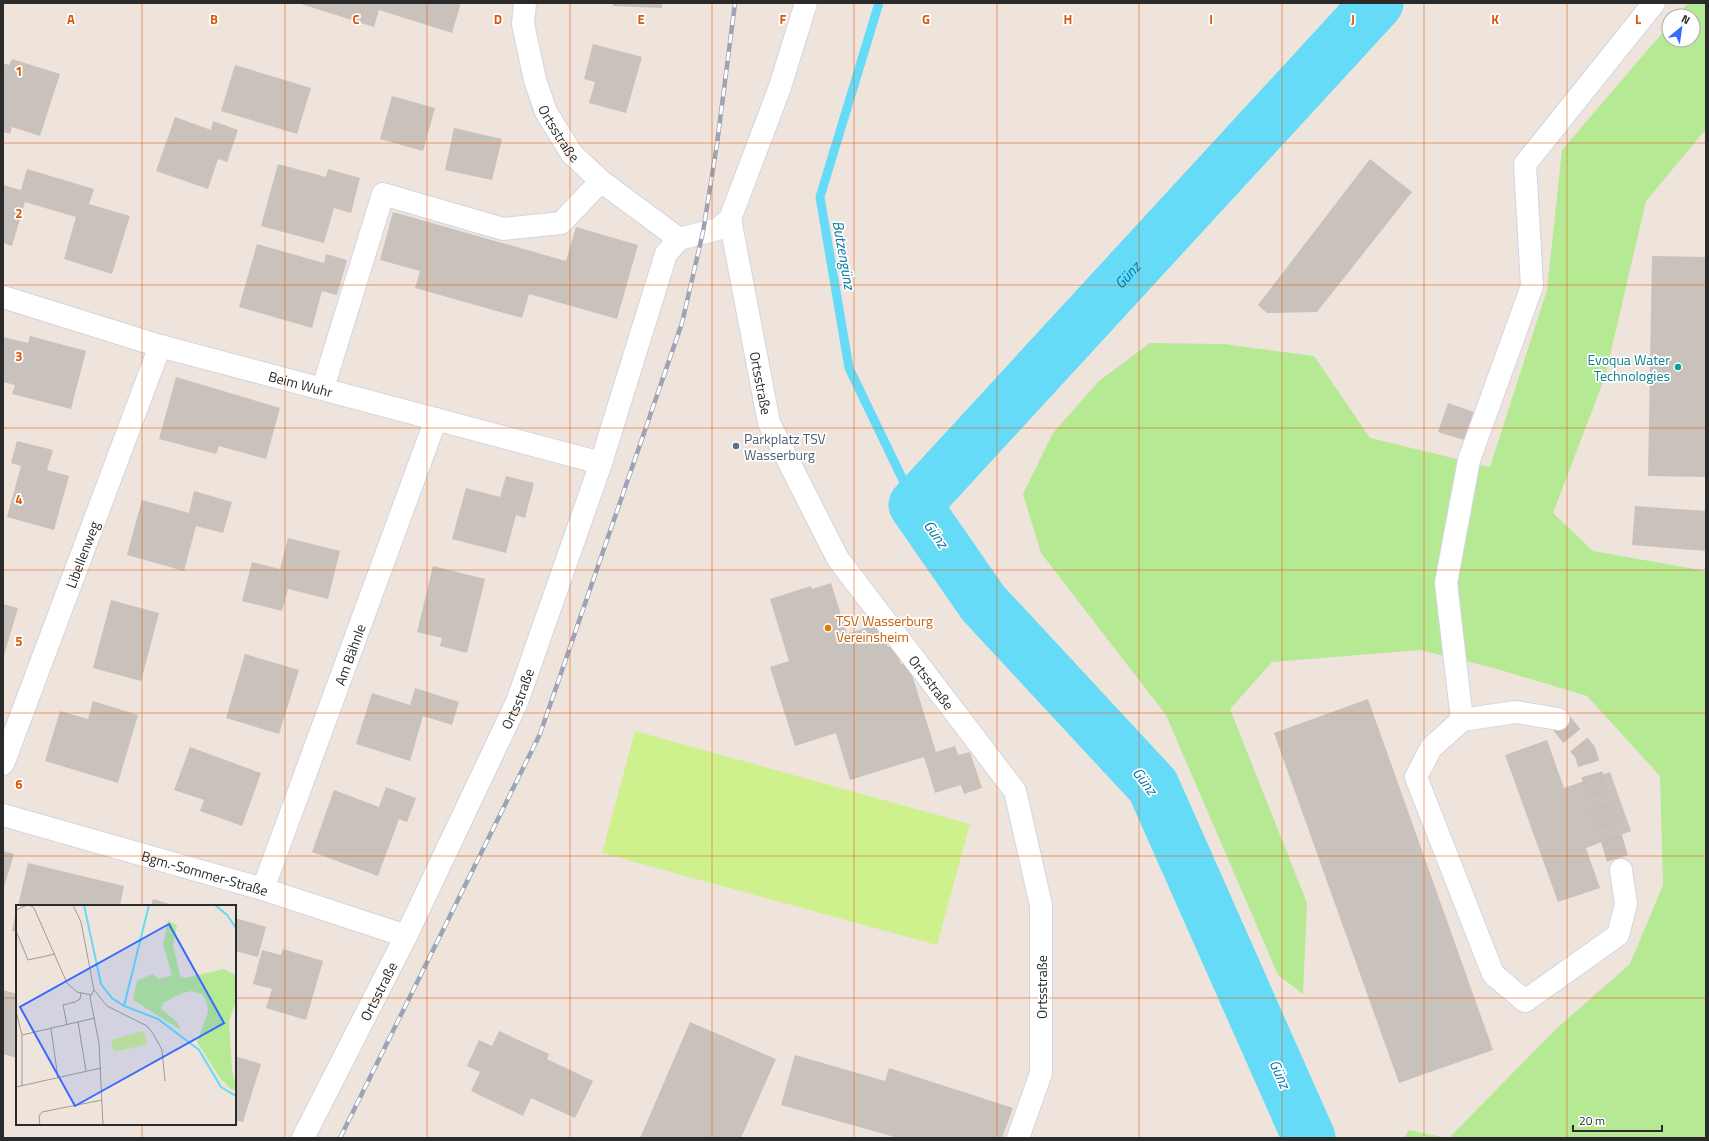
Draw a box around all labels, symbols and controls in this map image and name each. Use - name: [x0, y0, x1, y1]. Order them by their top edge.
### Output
- north arrow: [1661, 8, 1701, 48]
- text: A: [67, 9, 75, 29]
- text: B: [210, 9, 218, 29]
- text: C: [352, 9, 360, 29]
- text: D: [494, 9, 502, 29]
- text: E: [637, 9, 645, 29]
- text: F: [780, 9, 787, 29]
- text: G: [922, 9, 930, 29]
- text: H: [1064, 9, 1072, 29]
- text: I: [1209, 9, 1213, 29]
- text: J: [1351, 9, 1355, 29]
- text: K: [1491, 9, 1499, 29]
- text: L: [1635, 9, 1641, 29]
- text: N: [1679, 10, 1693, 28]
- text: 1: [15, 61, 23, 81]
- street label: Ortsstraße: [534, 102, 585, 167]
- text: 2: [15, 203, 23, 223]
- water label: Butzengünz: [827, 219, 862, 293]
- water label: Günz: [1108, 255, 1147, 294]
- text: 3: [15, 346, 23, 366]
- place label: Evoqua Water Technologies: [1587, 349, 1670, 386]
- street label: Ortsstraße: [745, 350, 778, 416]
- marker: Evoqua Water Technologies: [1673, 362, 1683, 372]
- street label: Beim Wuhr: [266, 365, 335, 402]
- place label: Parkplatz TSV Wasserburg: [744, 428, 826, 465]
- marker: Parkplatz TSV Wasserburg: [731, 441, 741, 451]
- text: 4: [15, 489, 23, 509]
- water label: Günz: [918, 515, 955, 554]
- street label: Libellenweg: [60, 518, 104, 591]
- place label: TSV Wasserburg Vereinsheim: [836, 610, 933, 647]
- street label: Am Bähnle: [328, 621, 370, 688]
- marker: TSV Wasserburg Vereinsheim: [823, 623, 833, 633]
- text: 5: [15, 631, 23, 651]
- street label: Ortsstraße: [904, 650, 960, 714]
- street label: Ortsstraße: [495, 665, 539, 732]
- water label: Günz: [1127, 762, 1164, 801]
- text: 6: [15, 774, 23, 794]
- street label: Bgm.-Sommer-Straße: [139, 845, 271, 901]
- inset map: [16, 905, 236, 1125]
- street label: Ortsstraße: [1031, 955, 1052, 1019]
- street label: Ortsstraße: [354, 958, 402, 1024]
- water label: Günz: [1263, 1056, 1297, 1094]
- scale bar: [1573, 1107, 1662, 1133]
- text: 20 m: [1579, 1111, 1605, 1130]

